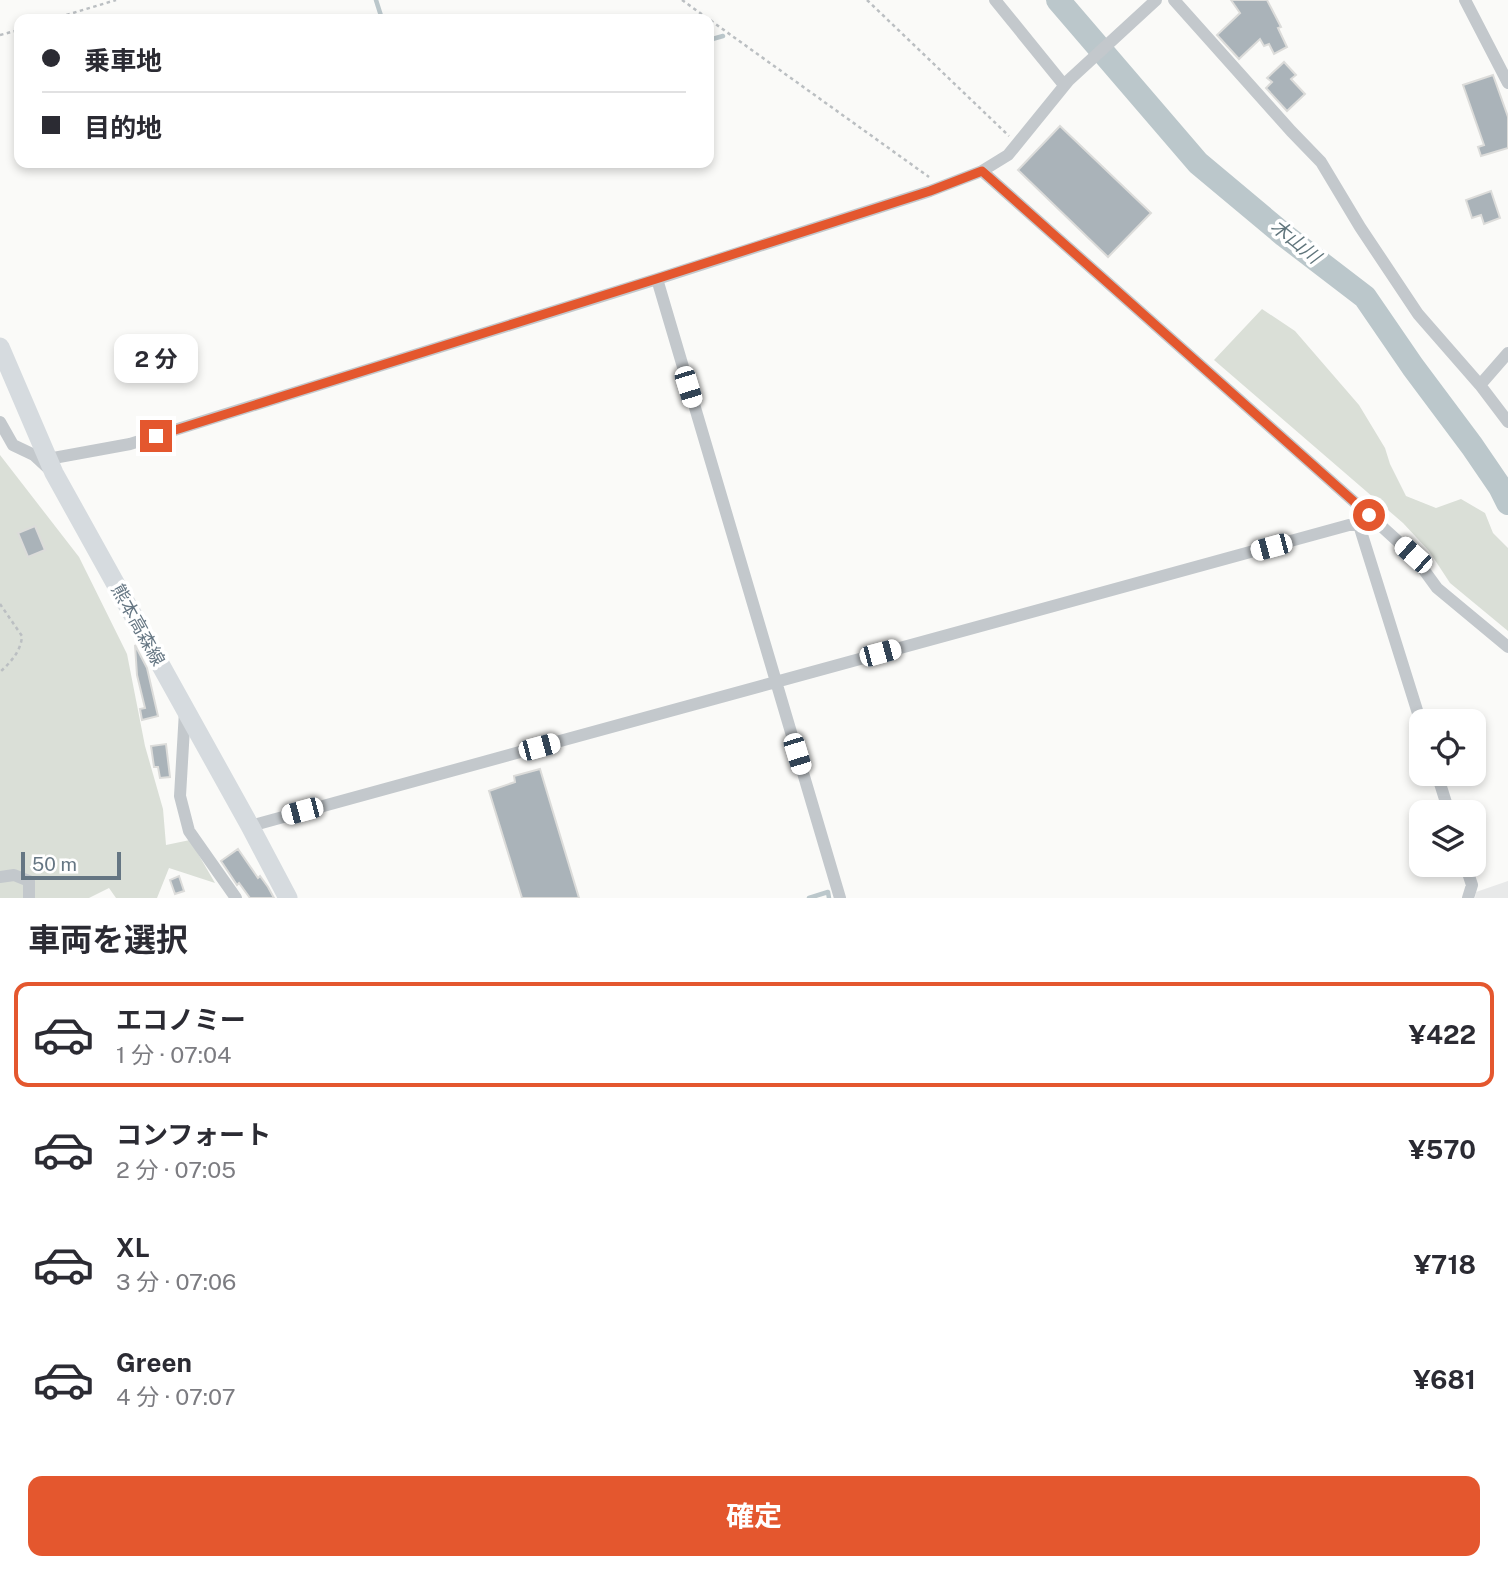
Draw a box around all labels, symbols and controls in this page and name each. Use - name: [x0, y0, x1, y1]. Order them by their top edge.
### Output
- text: 乗車地: [84, 45, 162, 76]
- text: 目的地: [84, 112, 162, 143]
- water label: 木山川: [1267, 215, 1327, 269]
- callout: 2 分: [114, 334, 198, 384]
- text: 2 分: [135, 345, 177, 372]
- car: [672, 364, 705, 410]
- route end: [140, 420, 172, 452]
- route start: [1353, 499, 1385, 531]
- car: [1248, 531, 1295, 563]
- car: [1391, 533, 1436, 577]
- street label: 熊本高森線: [107, 580, 169, 669]
- car: [857, 637, 904, 669]
- map controls: [1409, 709, 1486, 877]
- button: locate: [1409, 709, 1486, 786]
- car: [516, 731, 563, 763]
- car: [781, 731, 814, 777]
- car: [279, 795, 326, 827]
- button: layers: [1409, 800, 1486, 877]
- scale bar: [21, 849, 121, 881]
- text: 50 m: [32, 853, 77, 875]
- text: 車両を選択: [28, 921, 188, 958]
- icon: car: [32, 1003, 95, 1066]
- text: エコノミー: [116, 1004, 246, 1035]
- text: ¥422: [1409, 1019, 1476, 1050]
- text: 1 分 · 07:04: [116, 1041, 231, 1068]
- icon: car: [32, 1118, 95, 1181]
- text: コンフォート: [116, 1119, 271, 1150]
- text: ¥570: [1409, 1134, 1476, 1165]
- text: 2 分 · 07:05: [116, 1156, 236, 1183]
- text: XL: [116, 1232, 150, 1263]
- icon: car: [32, 1233, 95, 1296]
- text: ¥718: [1414, 1249, 1476, 1280]
- text: 3 分 · 07:06: [116, 1268, 236, 1295]
- text: Green: [116, 1347, 192, 1378]
- icon: car: [32, 1348, 95, 1411]
- text: ¥681: [1413, 1364, 1476, 1395]
- text: 4 分 · 07:07: [116, 1383, 235, 1410]
- button: 確定: [28, 1476, 1480, 1556]

